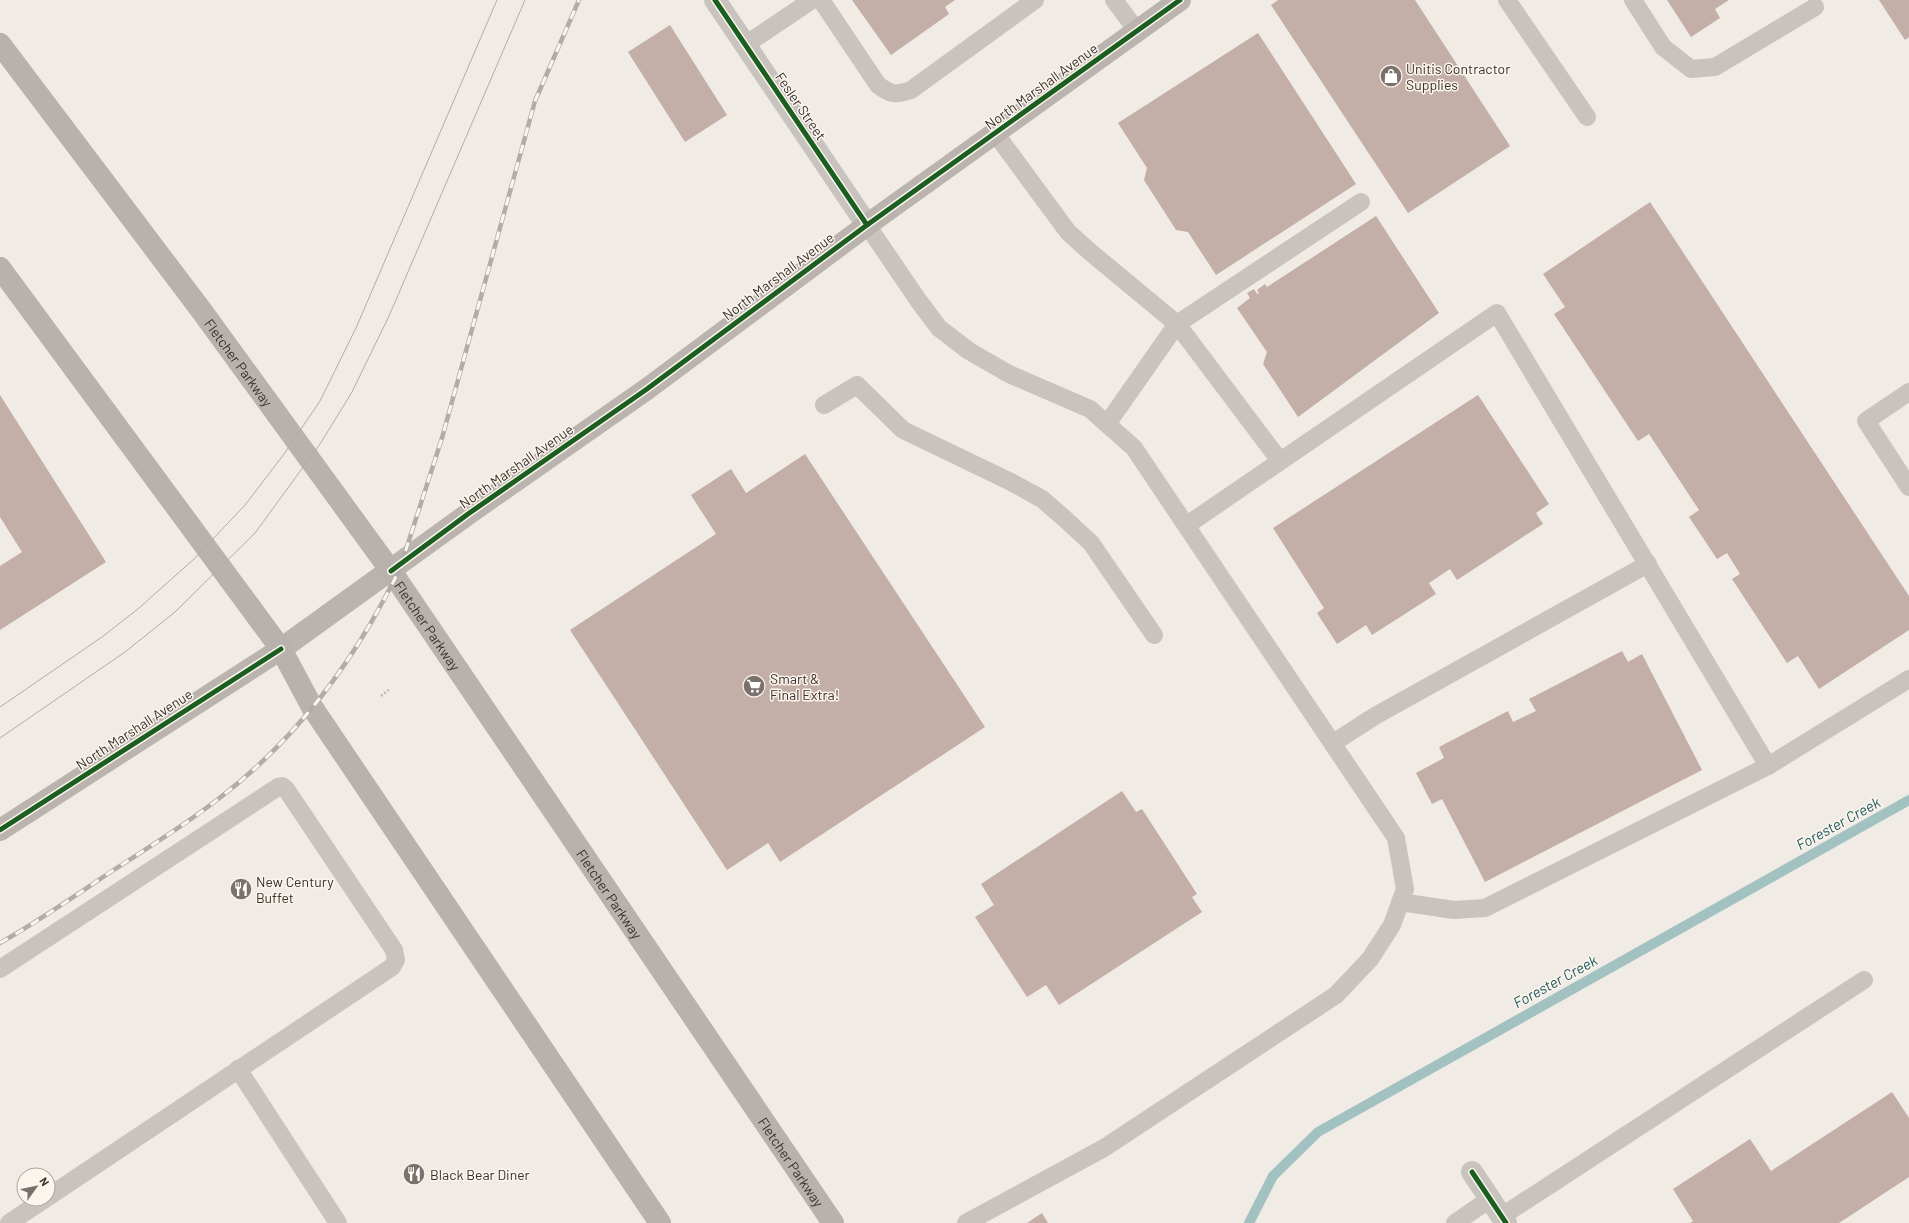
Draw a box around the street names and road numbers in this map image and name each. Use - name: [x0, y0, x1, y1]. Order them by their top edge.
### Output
- street label: North Marshall Avenue: [981, 39, 1101, 133]
- street label: Fesler Street: [772, 69, 830, 143]
- street label: North Marshall Avenue: [719, 229, 837, 323]
- street label: Fletcher Parkway: [201, 315, 277, 410]
- street label: North Marshall Avenue: [456, 420, 576, 512]
- street label: Fletcher Parkway: [392, 577, 465, 674]
- street label: North Marshall Avenue: [73, 685, 195, 773]
- street label: Fletcher Parkway: [573, 846, 646, 942]
- street label: Fletcher Parkway: [755, 1114, 828, 1210]

